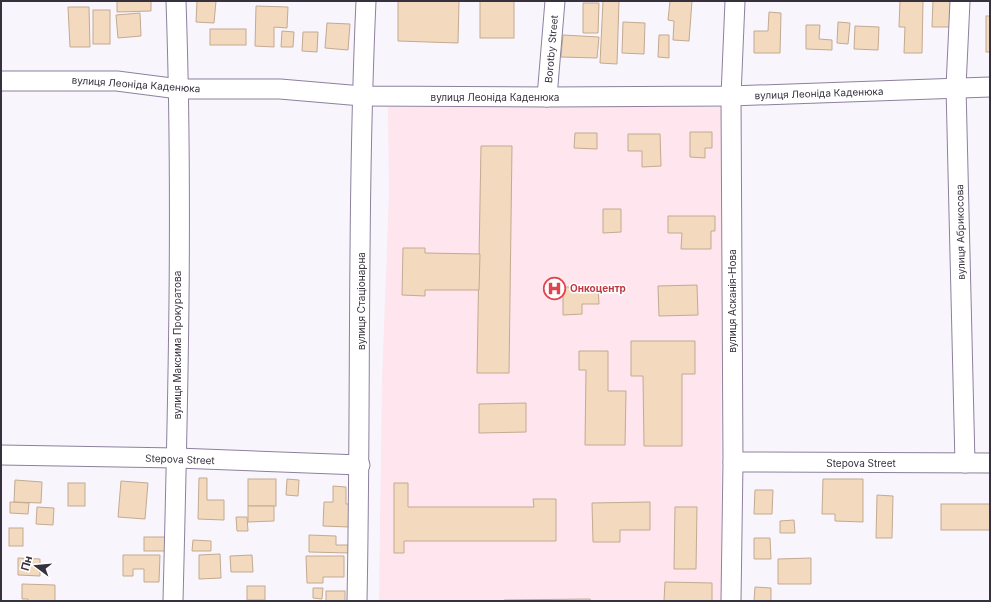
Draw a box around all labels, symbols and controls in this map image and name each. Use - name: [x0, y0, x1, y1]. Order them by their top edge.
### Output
- street label: Borotby Street: [542, 14, 560, 83]
- street label: вулиця Леоніда Каденюка: [71, 74, 201, 94]
- street label: вулиця Леоніда Каденюка: [754, 85, 884, 101]
- street label: вулиця Леоніда Каденюка: [431, 91, 559, 103]
- street label: вулиця Абрикосова: [953, 184, 967, 280]
- street label: вулиця Асканія-Нова: [726, 249, 738, 353]
- street label: вулиця Стаціонарна: [355, 252, 367, 350]
- street label: вулиця Максима Прокуратова: [171, 271, 183, 419]
- hospital icon: Онкоцентр: [541, 275, 567, 301]
- place label: Онкоцентр: [570, 282, 626, 294]
- street label: Stepova Street: [145, 452, 216, 466]
- street label: Stepova Street: [826, 457, 897, 469]
- north arrow: [16, 546, 56, 586]
- text: Пн: [18, 554, 35, 572]

